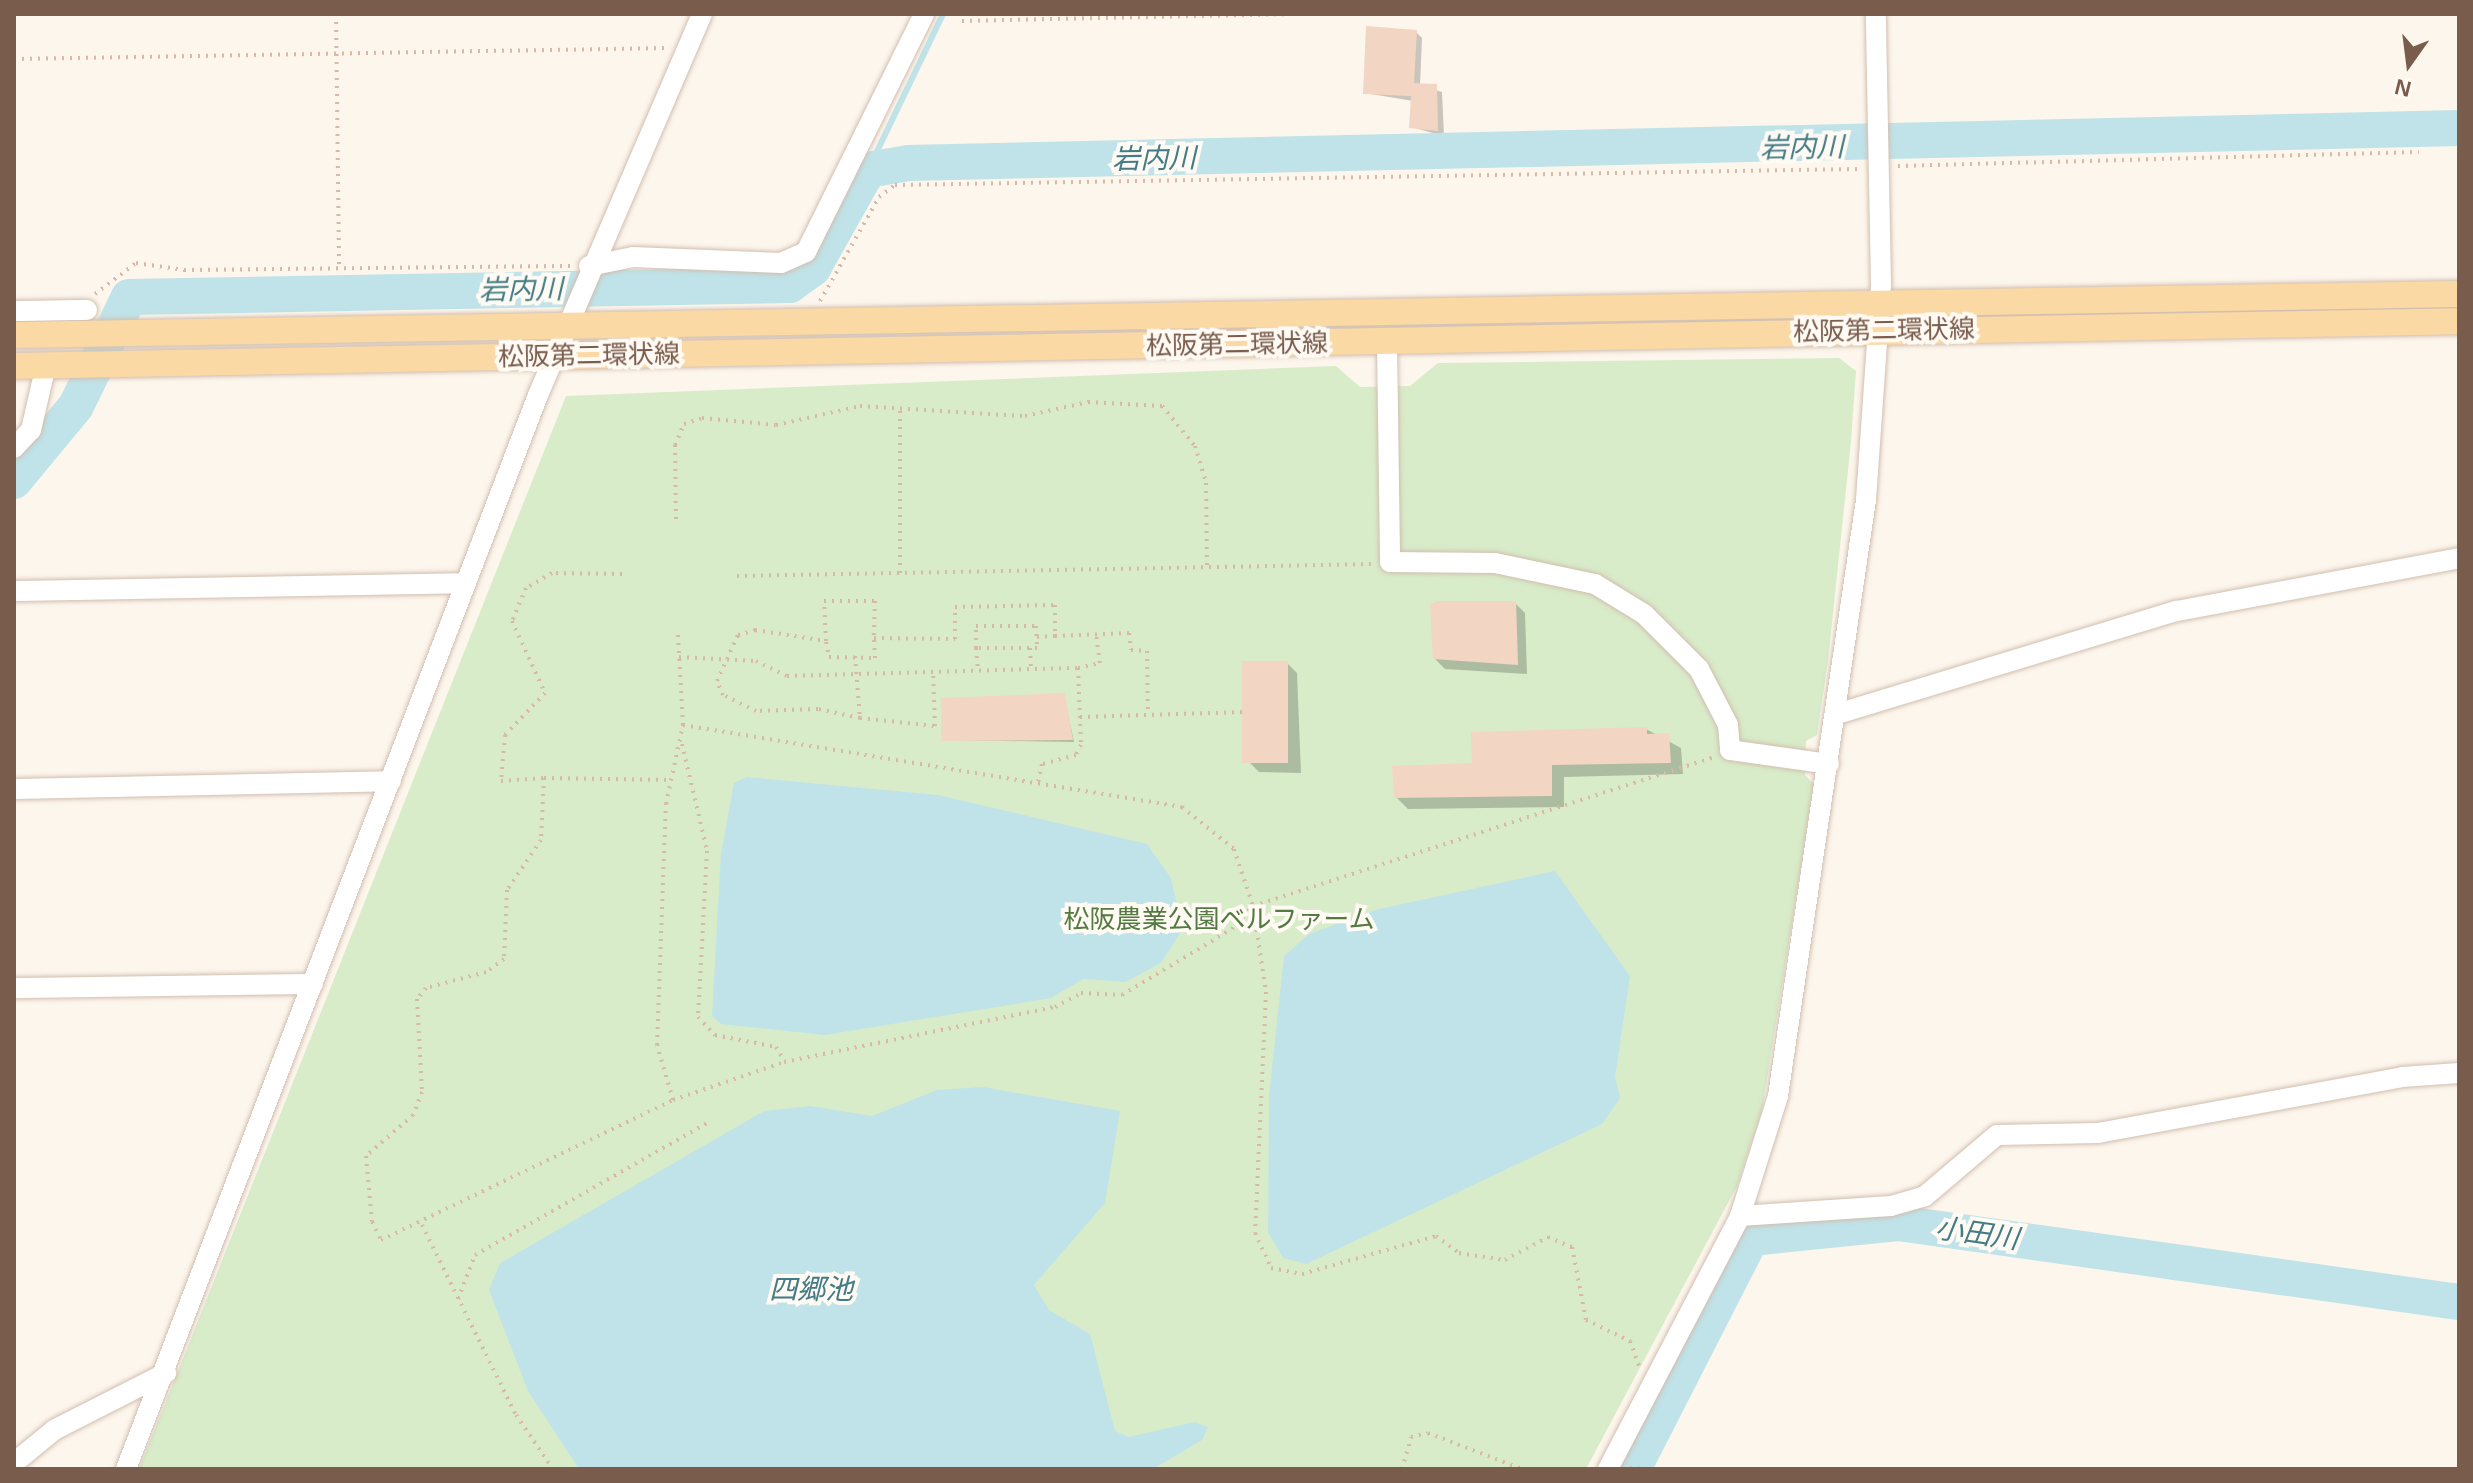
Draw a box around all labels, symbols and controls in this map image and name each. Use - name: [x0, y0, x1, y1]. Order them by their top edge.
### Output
- north arrow: [2369, 24, 2449, 104]
- text: N: [2392, 74, 2414, 102]
- water label: 岩内川: [1760, 130, 1844, 166]
- water label: 岩内川: [1112, 141, 1196, 177]
- water label: 岩内川: [479, 272, 563, 308]
- street label: 松阪第二環状線: [1793, 314, 1975, 348]
- street label: 松阪第二環状線: [1146, 328, 1328, 362]
- street label: 松阪第二環状線: [498, 339, 680, 373]
- park label: 松阪農業公園ベルファーム: [1063, 904, 1375, 936]
- water label: 小田川: [1933, 1212, 2021, 1256]
- water label: 四郷池: [769, 1273, 853, 1307]

